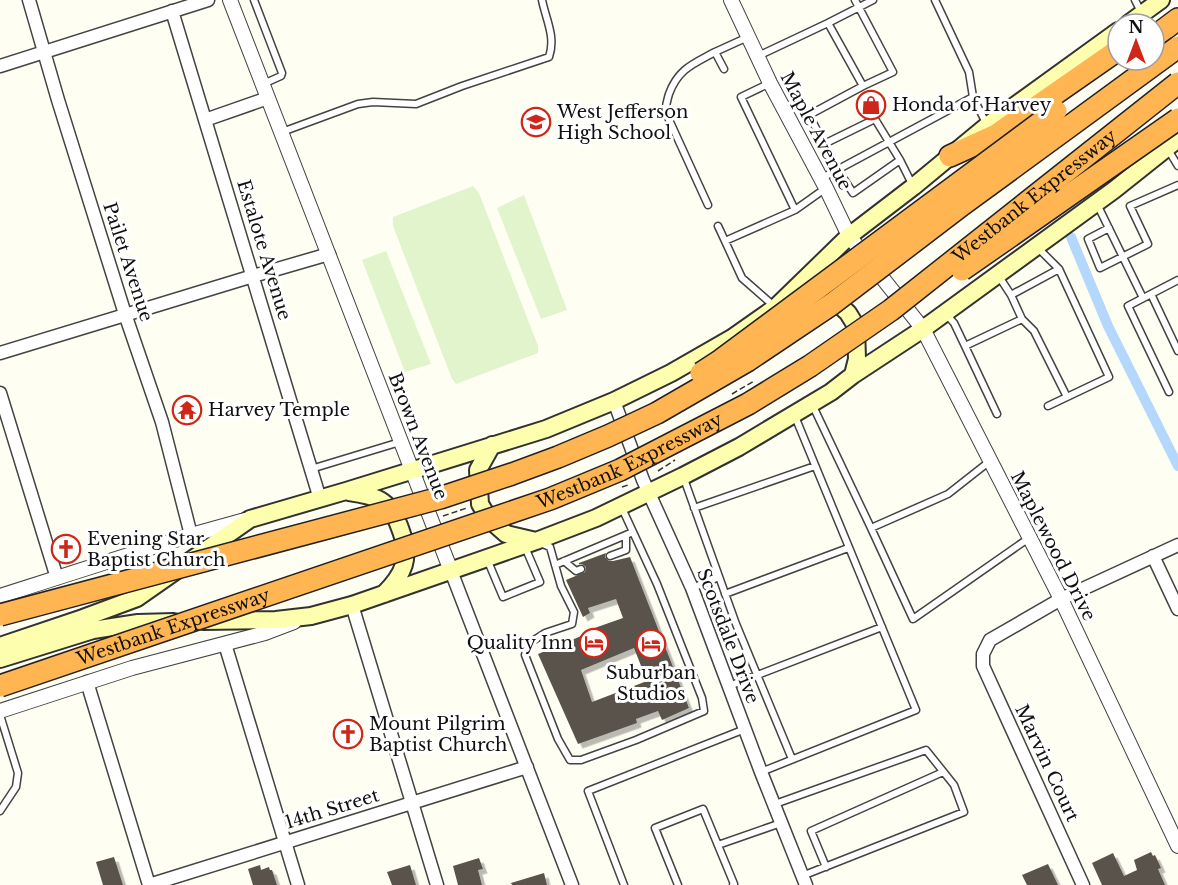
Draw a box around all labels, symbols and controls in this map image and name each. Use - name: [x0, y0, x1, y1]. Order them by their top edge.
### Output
- north arrow: [1106, 12, 1166, 72]
- text: N: [1128, 17, 1144, 37]
- street label: Maple Avenue: [776, 68, 856, 194]
- shop icon: Honda of Harvey: [855, 89, 887, 121]
- place label: Honda of Harvey: [892, 94, 1052, 116]
- place label: West Jefferson High School: [556, 101, 688, 144]
- school or university icon: West Jefferson High School: [520, 106, 552, 138]
- street label: Westbank Expressway: [947, 125, 1121, 269]
- street label: Estalote Avenue: [232, 177, 296, 323]
- street label: Pailet Avenue: [98, 200, 158, 324]
- street label: Brown Avenue: [384, 369, 452, 503]
- temple icon: Harvey Temple: [171, 394, 203, 426]
- place label: Harvey Temple: [208, 399, 350, 421]
- street label: Westbank Expressway: [533, 408, 727, 514]
- street label: Maplewood Drive: [1006, 467, 1100, 625]
- place label: Evening Star Baptist Church: [87, 528, 225, 571]
- church icon: Evening Star Baptist Church: [50, 533, 82, 565]
- street label: Scotsdale Drive: [692, 565, 764, 707]
- street label: Westbank Expressway: [73, 584, 273, 670]
- hotel icon: Quality Inn: [578, 627, 610, 659]
- hotel icon: Suburban Studios: [635, 628, 667, 660]
- place label: Quality Inn: [467, 632, 573, 654]
- place label: Suburban Studios: [606, 662, 696, 705]
- street label: Marvin Court: [1010, 701, 1084, 825]
- place label: Mount Pilgrim Baptist Church: [369, 713, 507, 756]
- church icon: Mount Pilgrim Baptist Church: [332, 718, 364, 750]
- street label: 14th Street: [282, 784, 382, 834]

